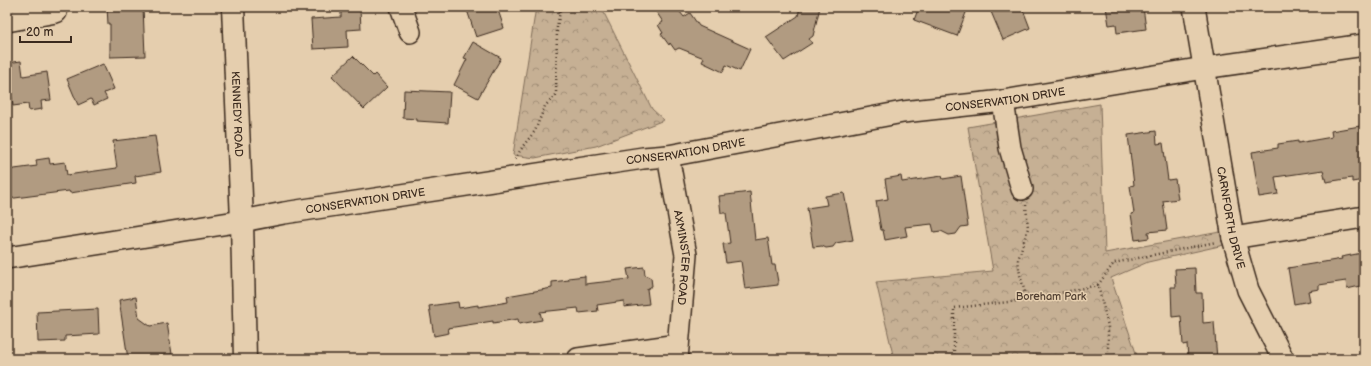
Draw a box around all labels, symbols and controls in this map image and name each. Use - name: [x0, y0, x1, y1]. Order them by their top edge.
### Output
- scale bar: [20, 18, 71, 44]
- text: 20 m: [26, 25, 53, 40]
- street label: KENNEDY ROAD: [229, 71, 246, 157]
- street label: CONSERVATION DRIVE: [945, 84, 1066, 114]
- street label: CONSERVATION DRIVE: [625, 135, 746, 167]
- street label: CARNFORTH DRIVE: [1215, 165, 1248, 271]
- street label: CONSERVATION DRIVE: [305, 185, 426, 216]
- street label: AXMINSTER ROAD: [671, 209, 693, 306]
- park label: Boreham Park: [1016, 290, 1087, 303]

